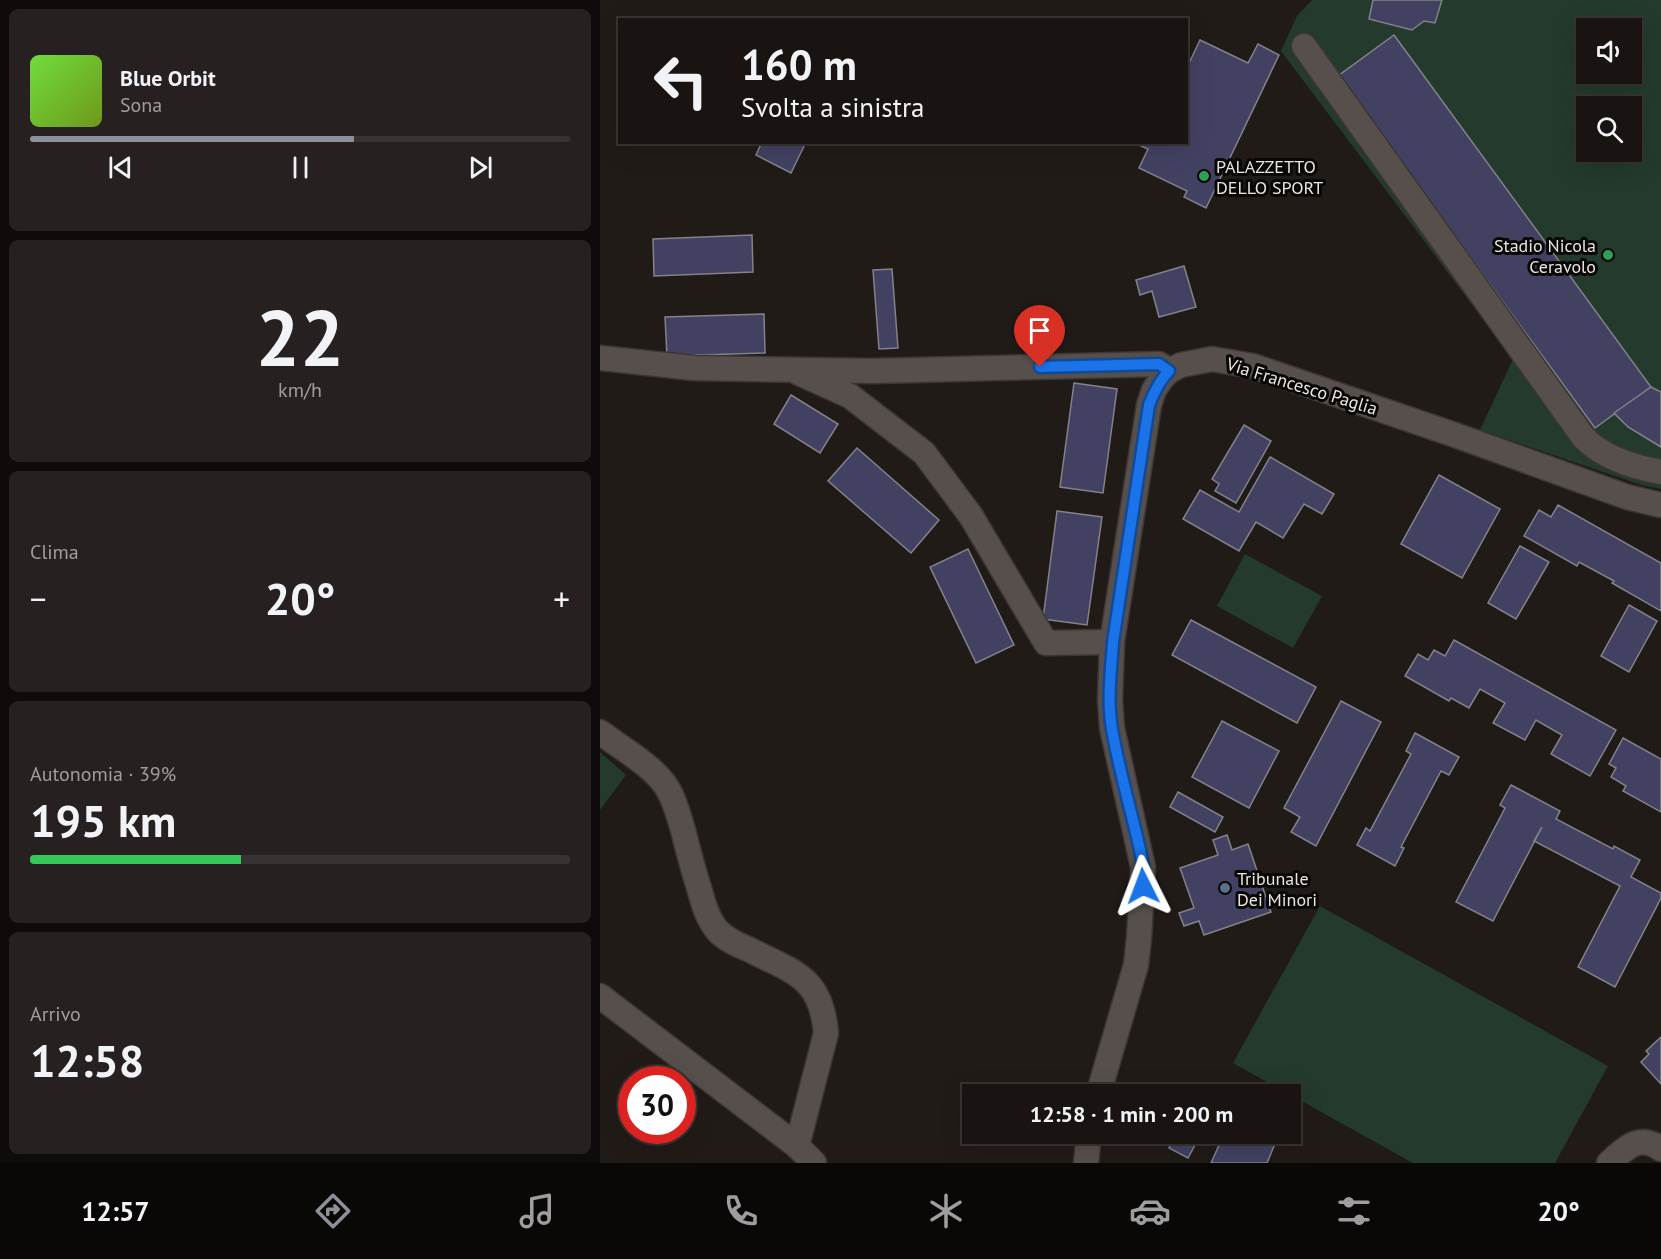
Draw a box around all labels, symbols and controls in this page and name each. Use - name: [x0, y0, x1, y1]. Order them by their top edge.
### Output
- map controls: [1576, 18, 1642, 162]
- button: sound: [1576, 18, 1642, 84]
- text: 160 m: [741, 37, 857, 92]
- icon: left: [642, 42, 720, 120]
- text: Blue Orbit: [120, 64, 216, 92]
- text: Svolta a sinistra: [741, 90, 924, 124]
- text: Sona: [120, 92, 162, 118]
- button: search: [1576, 96, 1642, 162]
- icon: previous: [104, 151, 137, 184]
- icon: pause: [284, 151, 317, 184]
- icon: next: [464, 151, 497, 184]
- place label: PALAZZETTO DELLO SPORT: [1216, 155, 1323, 199]
- marker: PALAZZETTO DELLO SPORT: [1197, 169, 1211, 183]
- place label: Stadio Nicola Ceravolo: [1494, 234, 1596, 278]
- marker: Stadio Nicola Ceravolo: [1601, 248, 1615, 262]
- text: 22: [256, 287, 344, 388]
- pin: [1014, 305, 1065, 367]
- icon: arrive: [1023, 314, 1056, 347]
- street label: Via Francesco Paglia: [1223, 352, 1380, 420]
- text: km/h: [278, 377, 322, 403]
- text: Clima: [30, 539, 79, 565]
- text: 20°: [265, 569, 335, 627]
- text: −: [30, 577, 47, 620]
- text: +: [553, 577, 570, 620]
- text: Autonomia · 39%: [30, 761, 176, 787]
- text: 195 km: [30, 791, 176, 849]
- position arrow: [1111, 854, 1175, 918]
- place label: Tribunale Dei Minori: [1237, 867, 1317, 911]
- marker: Tribunale Dei Minori: [1218, 881, 1232, 895]
- text: Arrivo: [30, 1001, 81, 1027]
- text: 12:58: [30, 1031, 144, 1089]
- speed limit sign: 30: [618, 1066, 696, 1144]
- text: 12:58 · 1 min · 200 m: [1030, 1100, 1233, 1128]
- icon: directions: [312, 1190, 354, 1232]
- icon: music: [516, 1190, 558, 1232]
- icon: phone: [720, 1190, 762, 1232]
- icon: climate: [925, 1190, 967, 1232]
- icon: car: [1129, 1190, 1171, 1232]
- icon: filters: [1333, 1190, 1375, 1232]
- text: 12:57: [81, 1194, 150, 1228]
- text: 20°: [1537, 1194, 1580, 1228]

